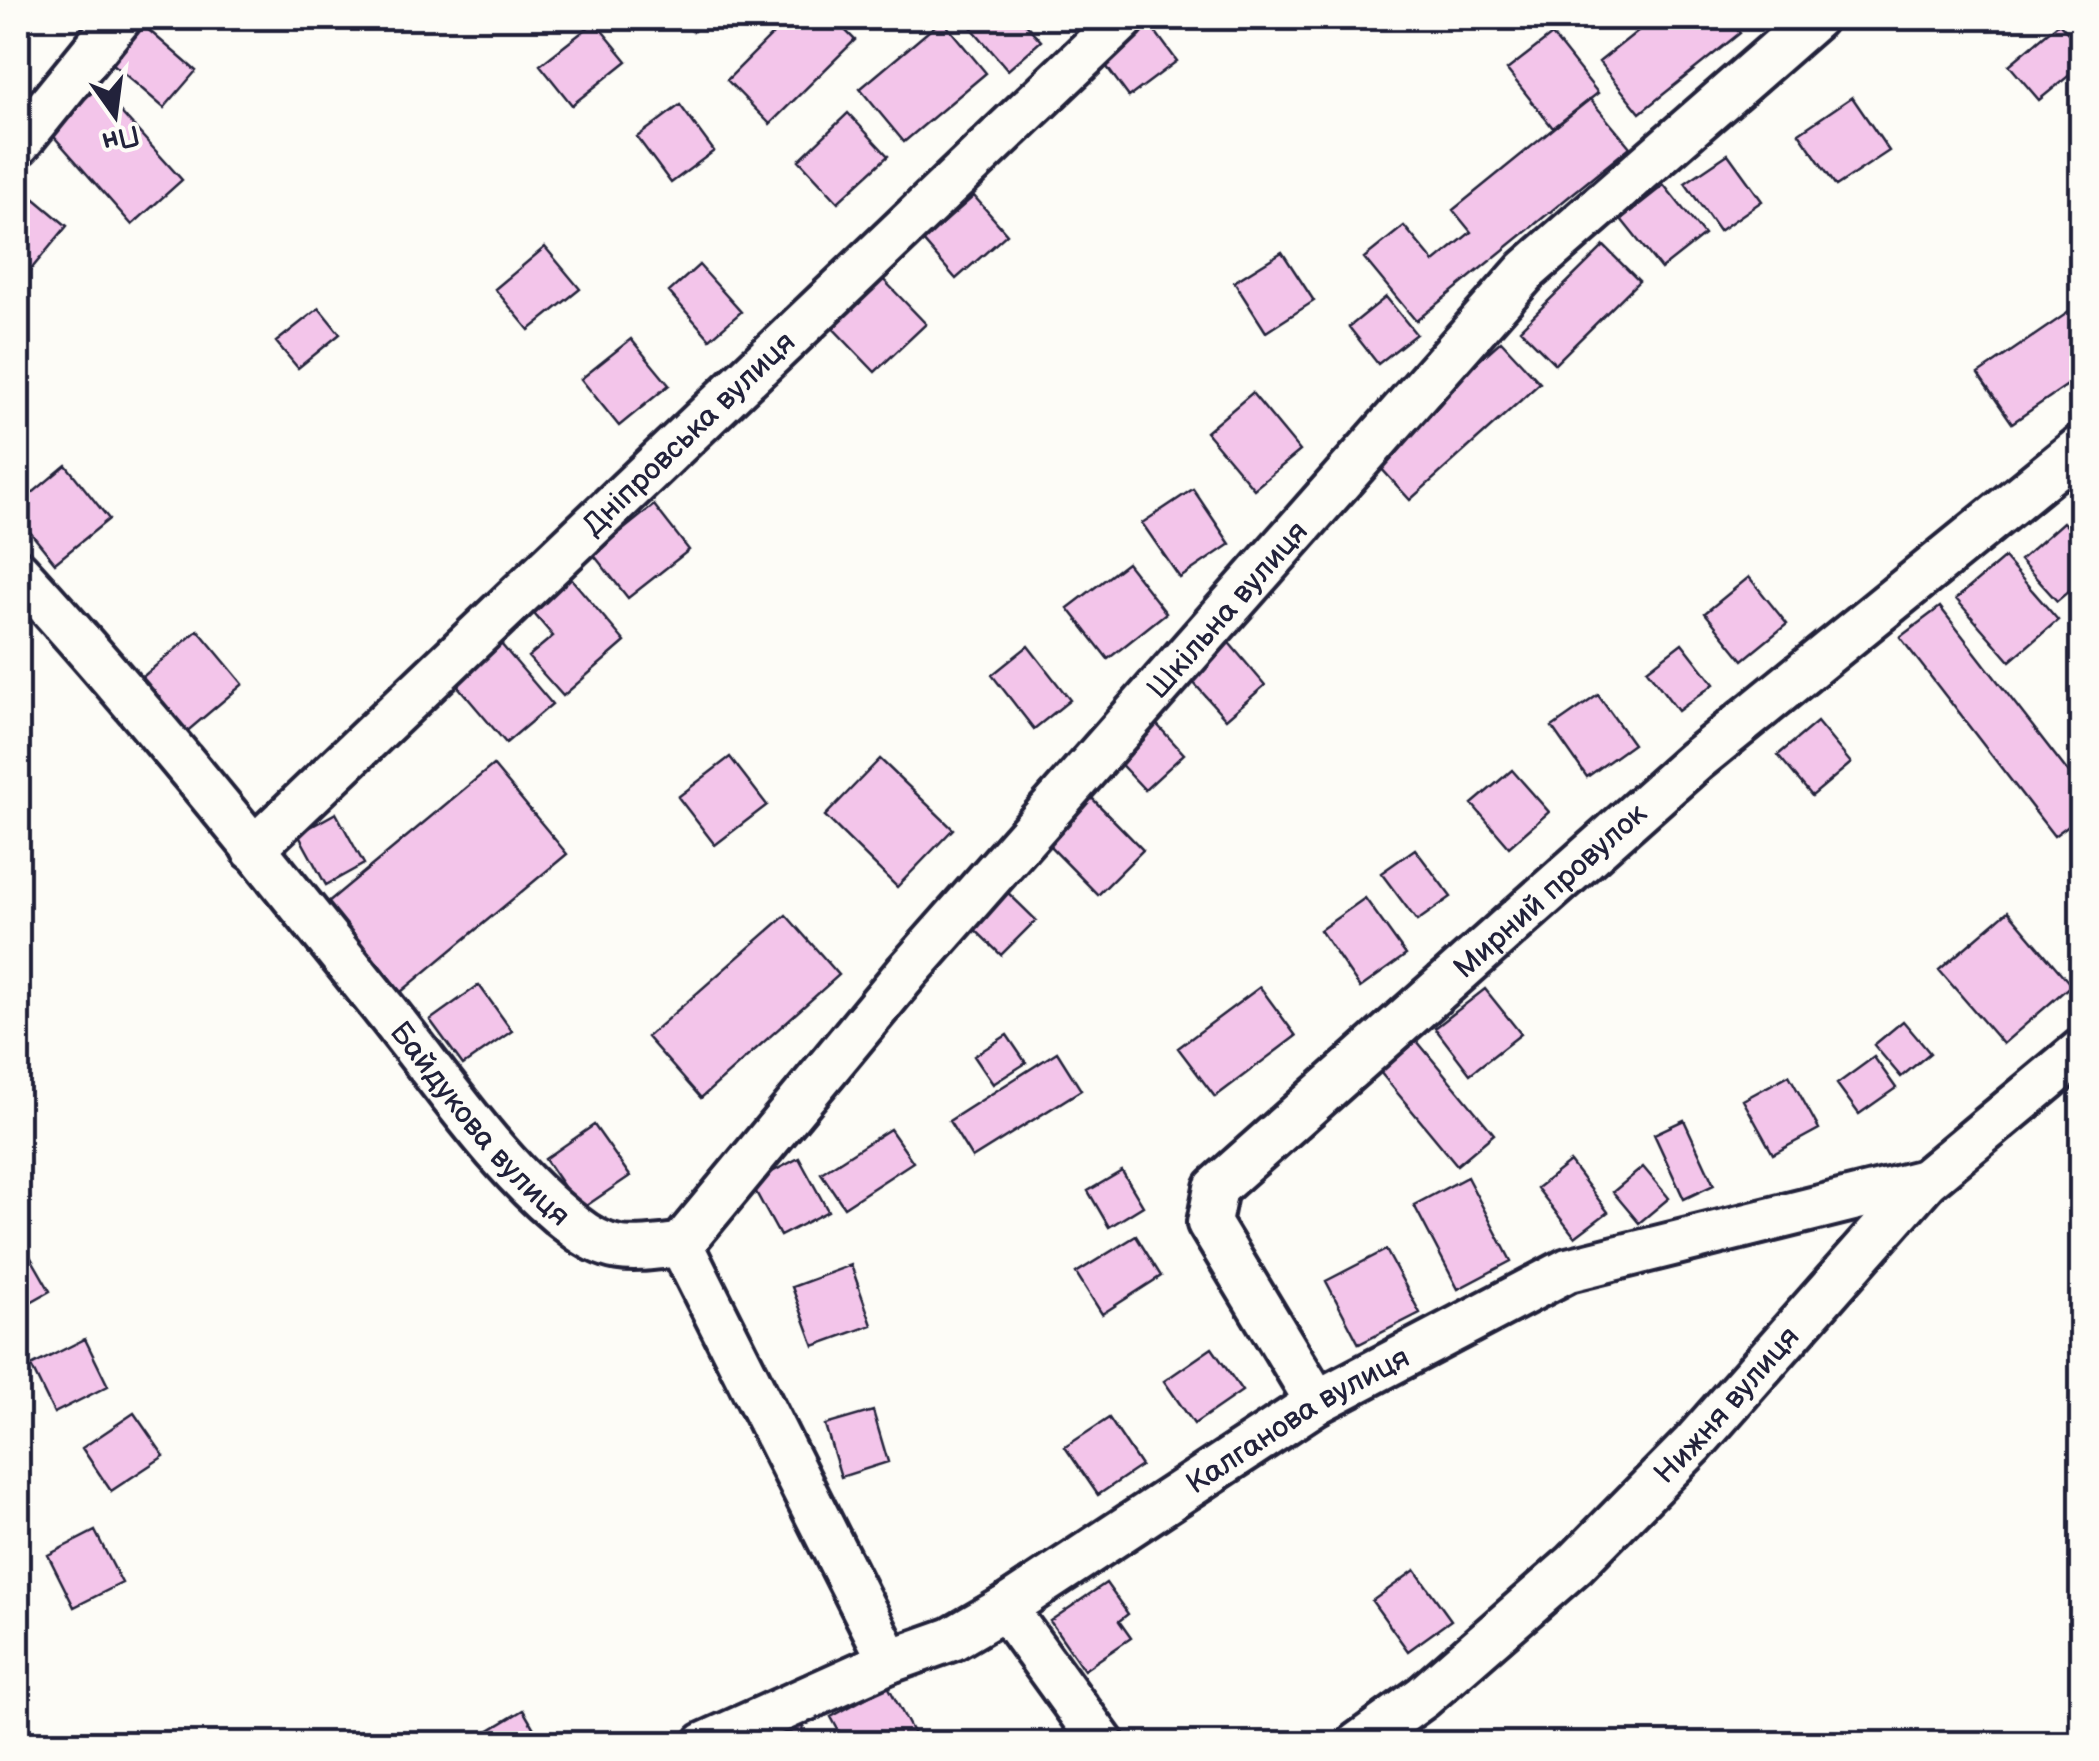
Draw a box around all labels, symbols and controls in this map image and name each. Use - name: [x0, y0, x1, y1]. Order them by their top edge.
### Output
- north arrow: [65, 65, 165, 165]
- text: Пн: [99, 117, 143, 158]
- street label: Дніпровська вулиця: [576, 325, 803, 544]
- street label: Шкільна вулиця: [1140, 514, 1316, 706]
- street label: Мирний провулок: [1447, 796, 1654, 986]
- street label: Байдукова вулиця: [382, 1015, 577, 1234]
- street label: Нижня вулиця: [1647, 1319, 1807, 1492]
- street label: Калганова вулиця: [1180, 1340, 1416, 1502]

